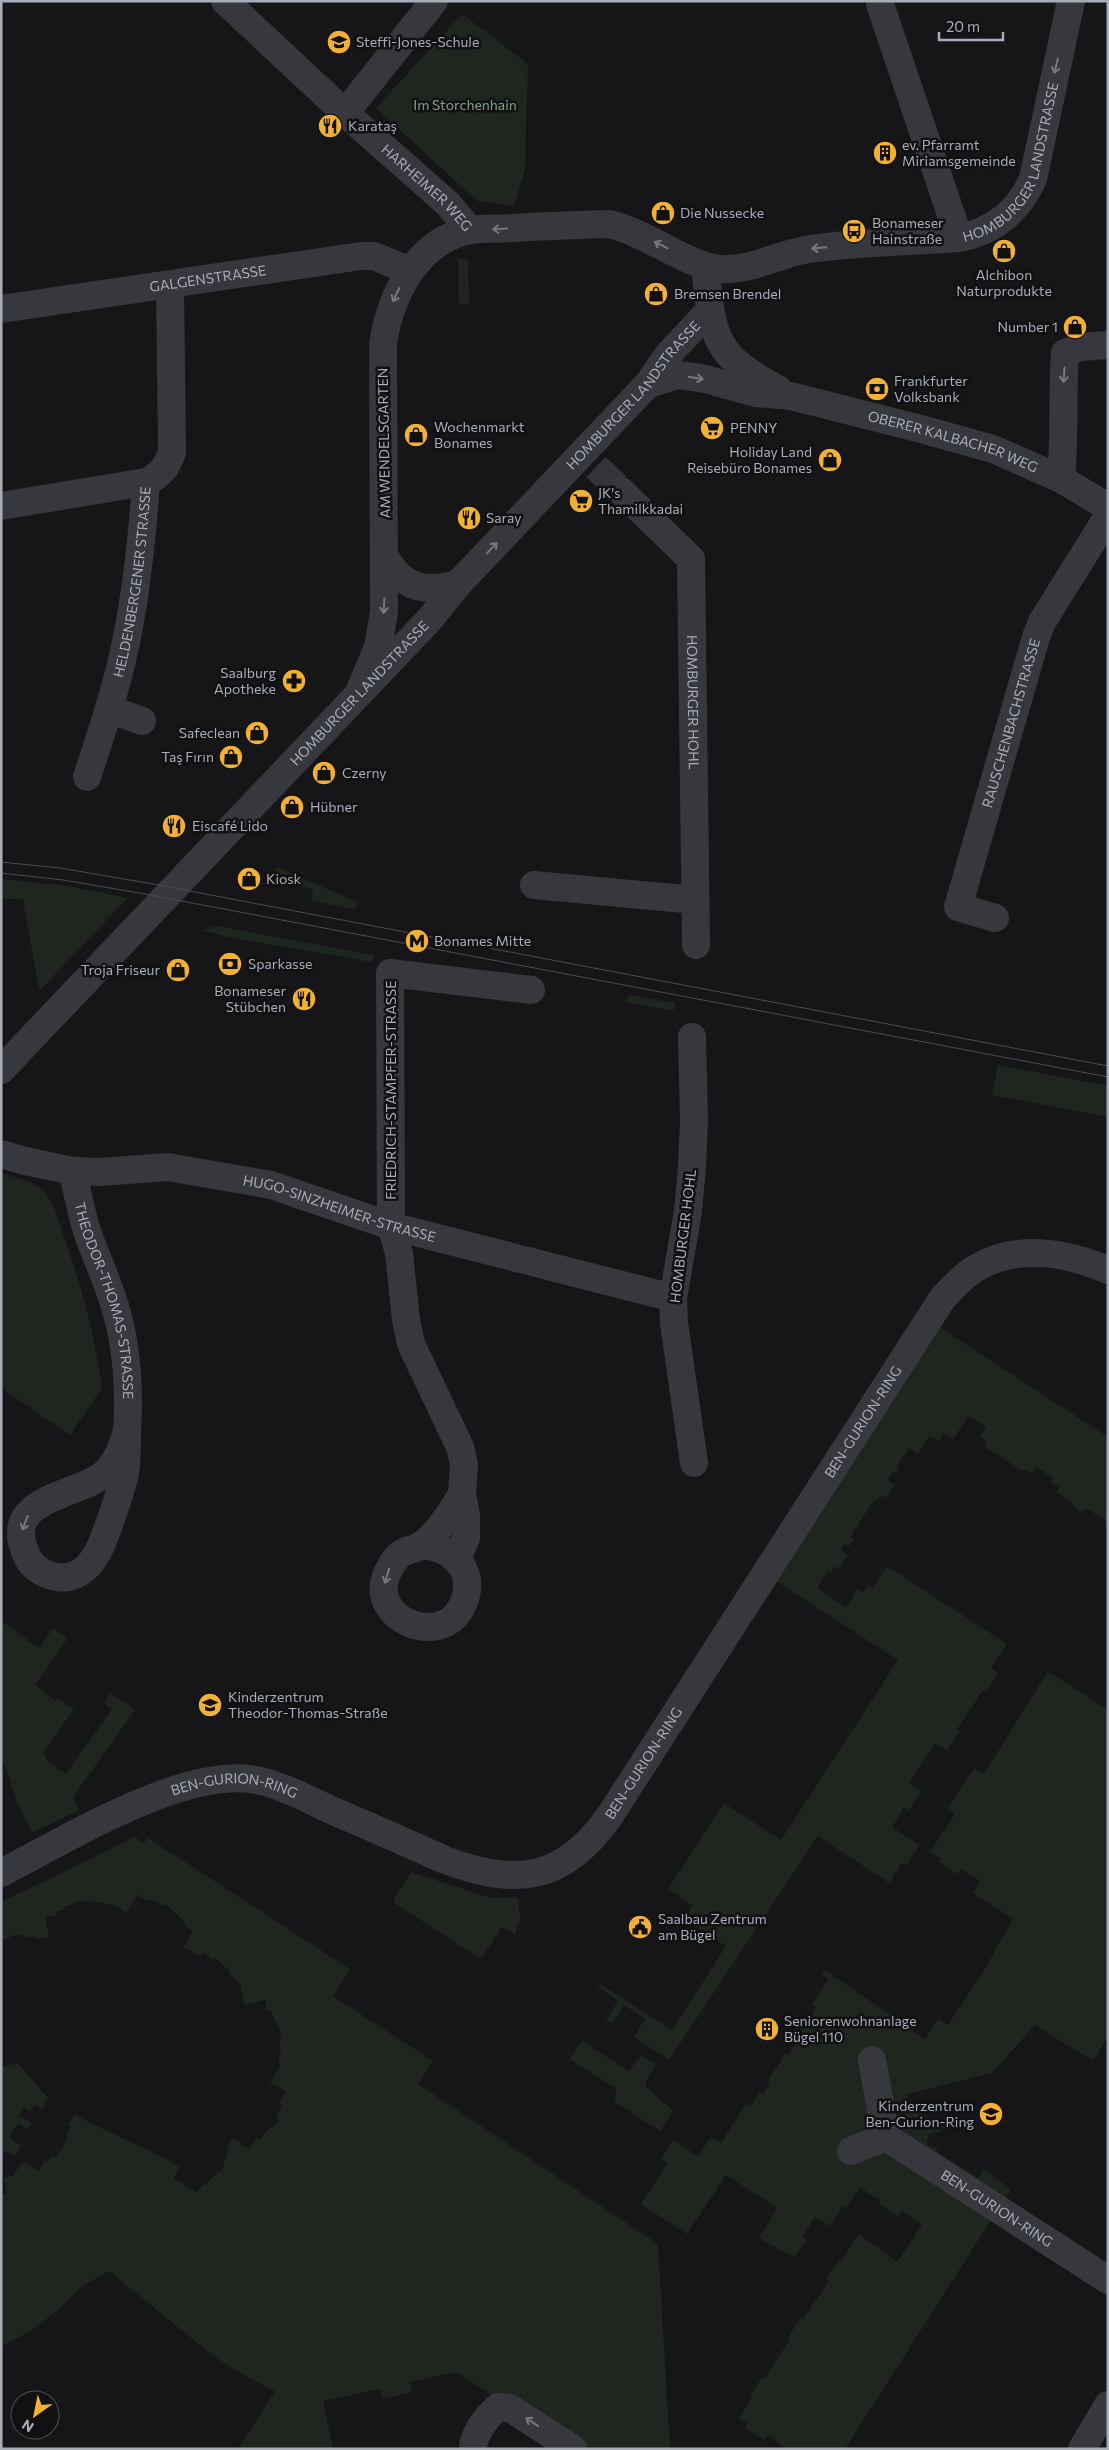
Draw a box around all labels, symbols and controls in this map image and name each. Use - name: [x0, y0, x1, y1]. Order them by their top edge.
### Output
- scale bar: [939, 10, 1003, 42]
- text: 20 m: [946, 17, 980, 35]
- school or university icon: Steffi-Jones-Schule: [326, 29, 352, 55]
- place label: Steffi-Jones-Schule: [356, 33, 479, 50]
- one-way arrow: [1051, 57, 1061, 73]
- street label: HOMBURGER LANDSTRASSE: [961, 80, 1061, 245]
- park label: Im Storchenhain: [413, 96, 517, 113]
- restaurant icon: Karataş: [317, 113, 343, 139]
- place label: Karataş: [348, 117, 397, 134]
- place label: ev. Pfarramt Miriamsgemeinde: [902, 136, 1016, 169]
- street label: HARHEIMER WEG: [378, 140, 476, 234]
- building icon: ev. Pfarramt Miriamsgemeinde: [872, 140, 898, 166]
- shop icon: Die Nussecke: [650, 200, 676, 226]
- place label: Die Nussecke: [680, 204, 764, 221]
- place label: Bonameser Hainstraße: [872, 214, 944, 247]
- bus stop icon: Bonameser Hainstraße: [841, 218, 867, 244]
- one-way arrow: [493, 224, 509, 233]
- shop icon: Alchibon Naturprodukte: [991, 238, 1017, 264]
- one-way arrow: [654, 239, 669, 249]
- one-way arrow: [812, 243, 828, 253]
- street label: GALGENSTRASSE: [148, 261, 267, 295]
- place label: Alchibon Naturprodukte: [956, 266, 1052, 299]
- shop icon: Bremsen Brendel: [643, 281, 669, 307]
- place label: Bremsen Brendel: [674, 285, 781, 302]
- one-way arrow: [391, 287, 400, 302]
- shop icon: Number 1: [1062, 314, 1088, 340]
- street label: HOMBURGER LANDSTRASSE: [562, 317, 703, 473]
- place label: Number 1: [997, 318, 1058, 335]
- one-way arrow: [1059, 367, 1068, 383]
- street label: AM WENDELSGARTEN: [374, 368, 393, 518]
- place label: Frankfurter Volksbank: [894, 372, 968, 405]
- one-way arrow: [687, 373, 703, 383]
- bank icon: Frankfurter Volksbank: [864, 376, 890, 402]
- street label: OBERER KALBACHER WEG: [866, 407, 1041, 476]
- supermarket icon: PENNY: [699, 415, 725, 441]
- place label: Wochenmarkt Bonames: [434, 418, 525, 451]
- place label: PENNY: [730, 419, 777, 436]
- shop icon: Wochenmarkt Bonames: [403, 422, 429, 448]
- place label: Holiday Land Reisebüro Bonames: [687, 443, 812, 476]
- shop icon: Holiday Land Reisebüro Bonames: [817, 447, 843, 473]
- place label: JK's Thamilkkadai: [598, 484, 683, 517]
- street label: HELDENBERGENER STRASSE: [109, 486, 154, 679]
- supermarket icon: JK's Thamilkkadai: [568, 488, 594, 514]
- restaurant icon: Saray: [456, 505, 482, 531]
- place label: Saray: [486, 509, 521, 526]
- one-way arrow: [486, 542, 498, 554]
- one-way arrow: [380, 598, 389, 614]
- street label: HOMBURGER LANDSTRASSE: [286, 617, 432, 769]
- street label: HOMBURGER HOHL: [684, 635, 703, 770]
- street label: RAUSCHENBACHSTRASSE: [978, 636, 1043, 810]
- place label: Saalburg Apotheke: [214, 664, 276, 697]
- pharmacy icon: Saalburg Apotheke: [281, 668, 307, 694]
- shop icon: Safeclean: [244, 720, 270, 746]
- place label: Safeclean: [179, 724, 240, 741]
- shop icon: Taş Fırın: [218, 744, 244, 770]
- place label: Taş Fırın: [161, 748, 214, 765]
- shop icon: Czerny: [311, 760, 337, 786]
- place label: Czerny: [342, 764, 387, 781]
- shop icon: Hübner: [279, 794, 305, 820]
- place label: Hübner: [310, 798, 358, 815]
- restaurant icon: Eiscafé Lido: [161, 813, 187, 839]
- place label: Eiscafé Lido: [192, 817, 268, 834]
- shop icon: Kiosk: [236, 866, 262, 892]
- place label: Kiosk: [266, 870, 302, 887]
- metro station icon: Bonames Mitte: [404, 928, 430, 954]
- place label: Bonames Mitte: [434, 932, 531, 949]
- bank icon: Sparkasse: [217, 951, 243, 977]
- place label: Sparkasse: [248, 955, 312, 972]
- shop icon: Troja Friseur: [165, 957, 191, 983]
- place label: Troja Friseur: [81, 961, 160, 978]
- street label: FRIEDRICH-STAMPFER-STRASSE: [382, 980, 399, 1200]
- place label: Bonameser Stübchen: [214, 982, 286, 1015]
- restaurant icon: Bonameser Stübchen: [291, 986, 317, 1012]
- street label: HOMBURGER HOHL: [666, 1168, 699, 1304]
- street label: HUGO-SINZHEIMER-STRASSE: [242, 1171, 438, 1245]
- street label: THEODOR-THOMAS-STRASSE: [72, 1200, 137, 1399]
- street label: BEN-GURION-RING: [820, 1362, 905, 1481]
- one-way arrow: [20, 1515, 29, 1530]
- one-way arrow: [382, 1567, 392, 1583]
- place label: Kinderzentrum Theodor-Thomas-Straße: [228, 1688, 388, 1721]
- school or university icon: Kinderzentrum Theodor-Thomas-Straße: [197, 1692, 223, 1718]
- street label: BEN-GURION-RING: [601, 1704, 685, 1822]
- street label: BEN-GURION-RING: [168, 1769, 300, 1801]
- place label: Saalbau Zentrum am Bügel: [658, 1910, 767, 1943]
- public building icon: Saalbau Zentrum am Bügel: [627, 1914, 653, 1940]
- place label: Seniorenwohnanlage Bügel 110: [784, 2012, 917, 2045]
- building icon: Seniorenwohnanlage Bügel 110: [754, 2016, 780, 2042]
- place label: Kinderzentrum Ben-Gurion-Ring: [865, 2097, 974, 2130]
- school or university icon: Kinderzentrum Ben-Gurion-Ring: [978, 2101, 1004, 2127]
- street label: BEN-GURION-RING: [938, 2166, 1056, 2250]
- north arrow: [10, 2390, 60, 2440]
- text: N: [19, 2416, 37, 2436]
- one-way arrow: [525, 2417, 539, 2427]

